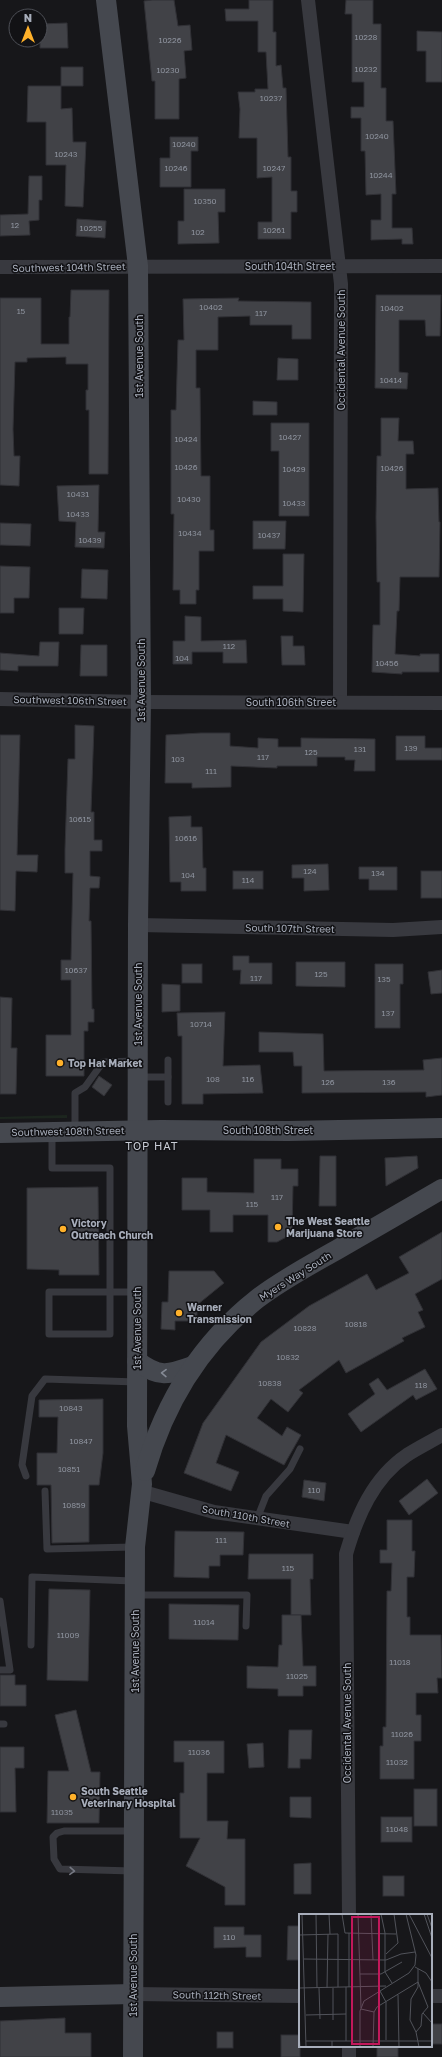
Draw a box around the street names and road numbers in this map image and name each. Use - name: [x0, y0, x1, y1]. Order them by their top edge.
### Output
- street label: Southwest 104th Street: [12, 260, 126, 274]
- street label: South 104th Street: [245, 260, 335, 272]
- street label: Occidental Avenue South: [335, 290, 347, 410]
- street label: 1st Avenue South: [133, 314, 145, 398]
- street label: 1st Avenue South: [135, 638, 147, 722]
- street label: Southwest 106th Street: [13, 693, 127, 707]
- street label: South 106th Street: [246, 696, 336, 708]
- street label: South 107th Street: [245, 921, 335, 935]
- street label: 1st Avenue South: [132, 962, 144, 1046]
- street label: Southwest 108th Street: [11, 1124, 125, 1138]
- street label: South 108th Street: [223, 1124, 313, 1136]
- street label: Myers Way South: [257, 1249, 333, 1303]
- street label: 1st Avenue South: [131, 1286, 143, 1370]
- street label: South 110th Street: [201, 1502, 291, 1530]
- street label: 1st Avenue South: [129, 1609, 141, 1693]
- street label: Occidental Avenue South: [341, 1663, 353, 1783]
- street label: 1st Avenue South: [127, 1933, 139, 2017]
- street label: South 112th Street: [172, 1988, 262, 2002]

